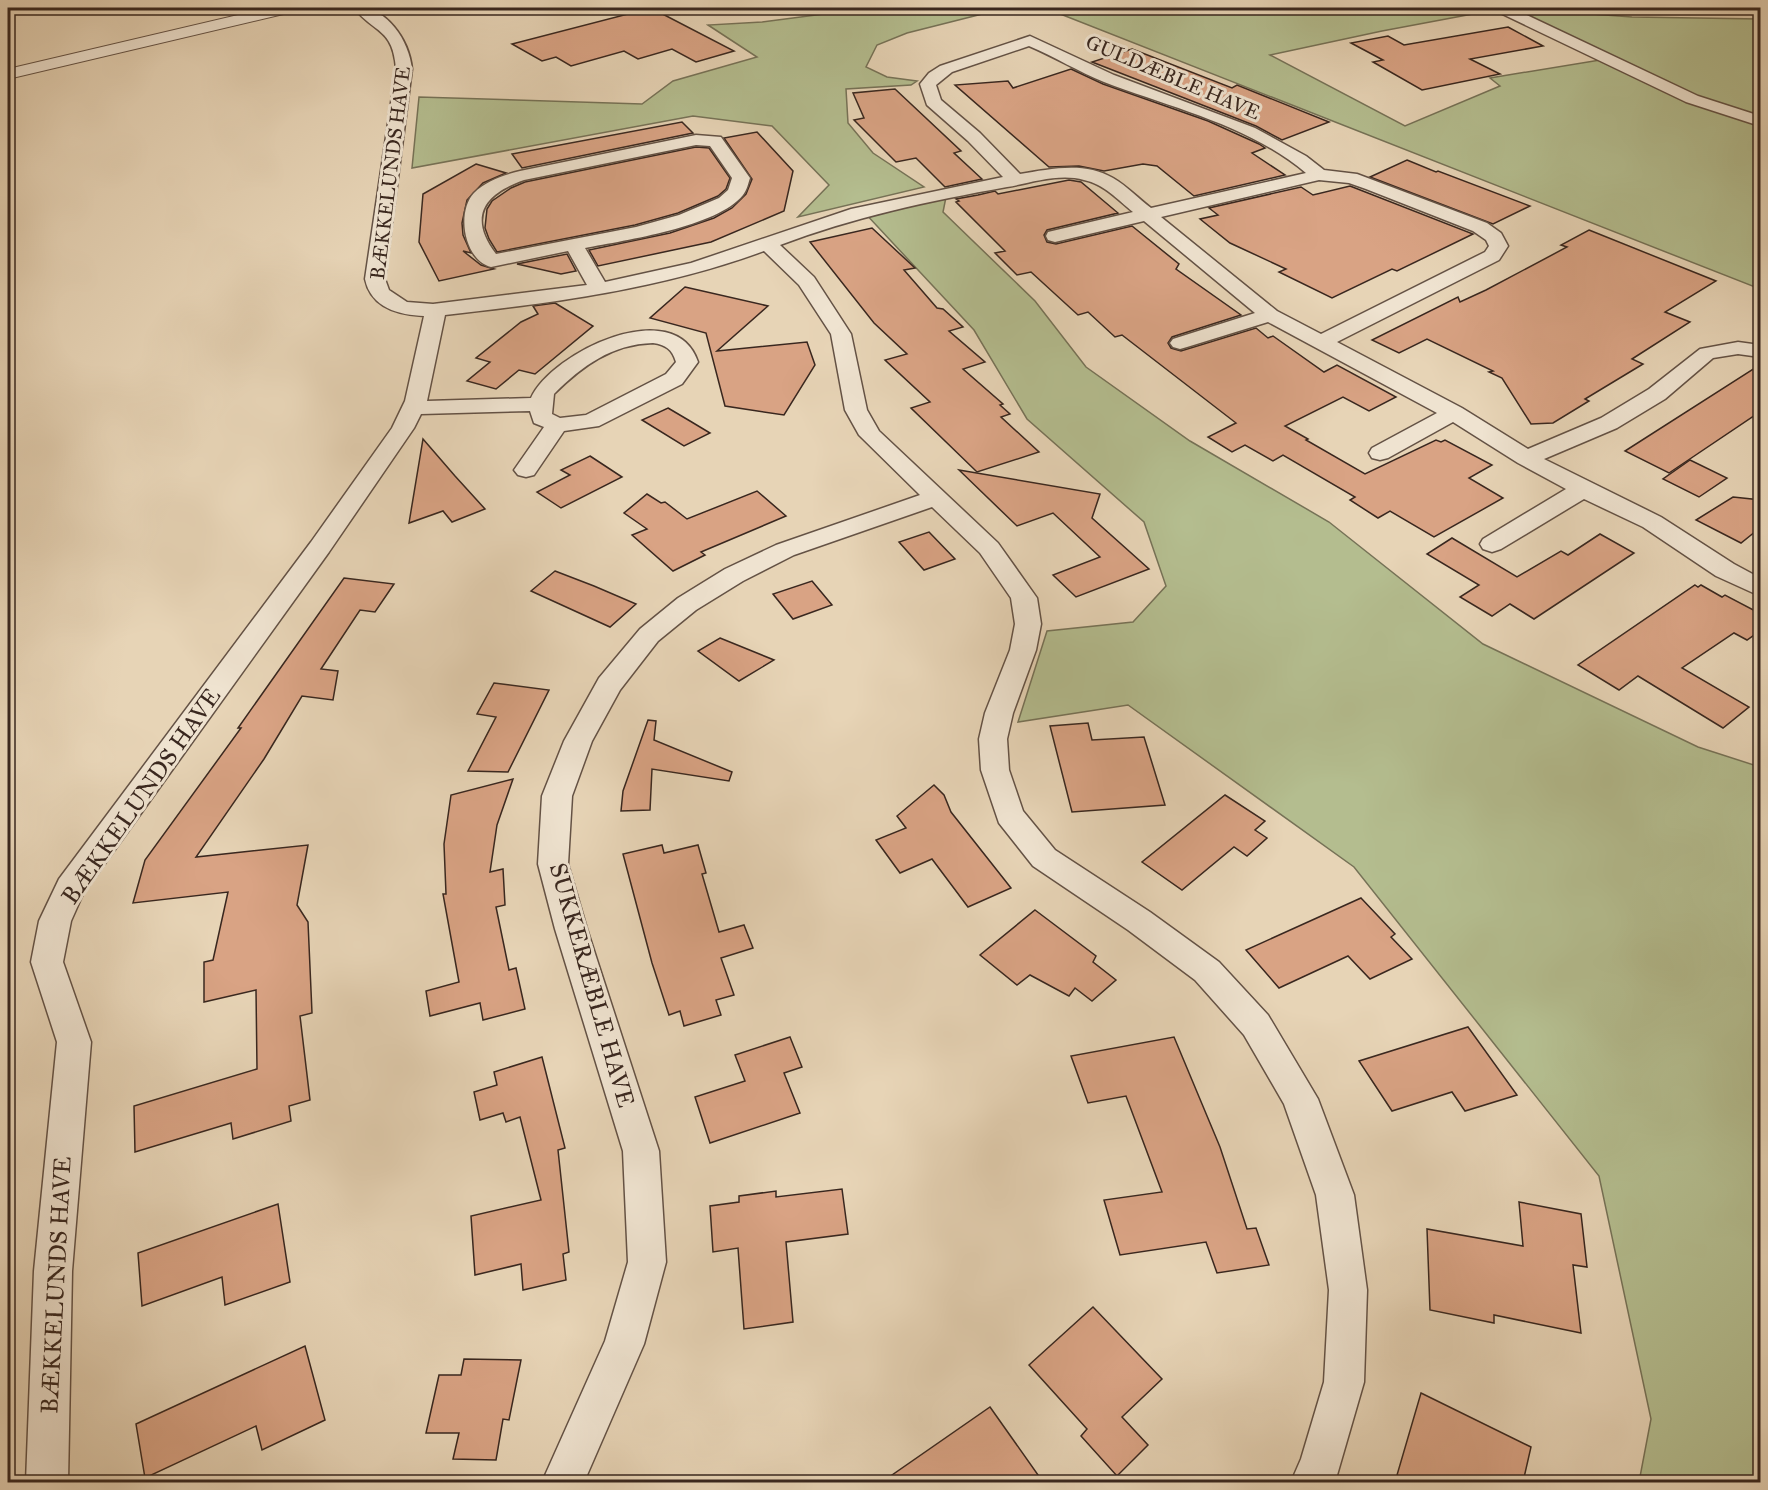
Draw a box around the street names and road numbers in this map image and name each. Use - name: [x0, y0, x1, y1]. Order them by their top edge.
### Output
- street label: GULDÆBLE HAVE: [1082, 29, 1264, 125]
- street label: BÆKKELUNDS HAVE: [365, 65, 415, 281]
- street label: BÆKKELUNDS HAVE: [55, 682, 227, 910]
- street label: SUKKERÆBLE HAVE: [543, 859, 641, 1111]
- street label: BÆKKELUNDS HAVE: [34, 1156, 78, 1414]

